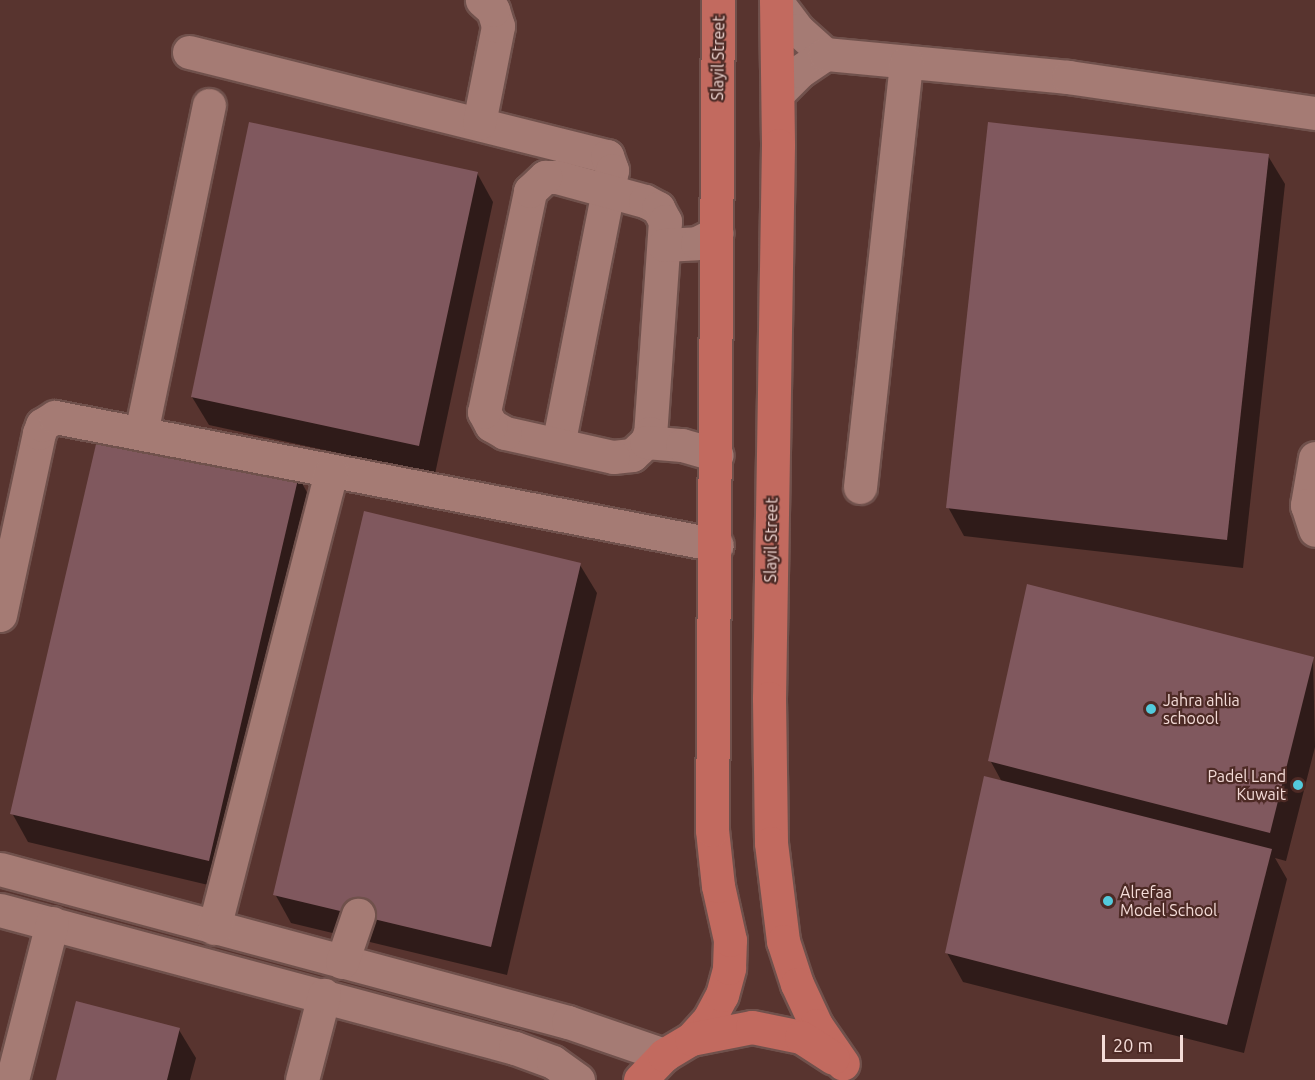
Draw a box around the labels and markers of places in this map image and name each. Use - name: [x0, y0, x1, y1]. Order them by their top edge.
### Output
- place label: Jahra ahlia schoool: [1163, 690, 1240, 728]
- marker: Jahra ahlia schoool: [1144, 702, 1158, 716]
- place label: Padel Land Kuwait: [1207, 766, 1286, 804]
- marker: Padel Land Kuwait: [1291, 778, 1305, 792]
- place label: Alrefaa Model School: [1120, 882, 1217, 920]
- marker: Alrefaa Model School: [1101, 894, 1115, 908]

